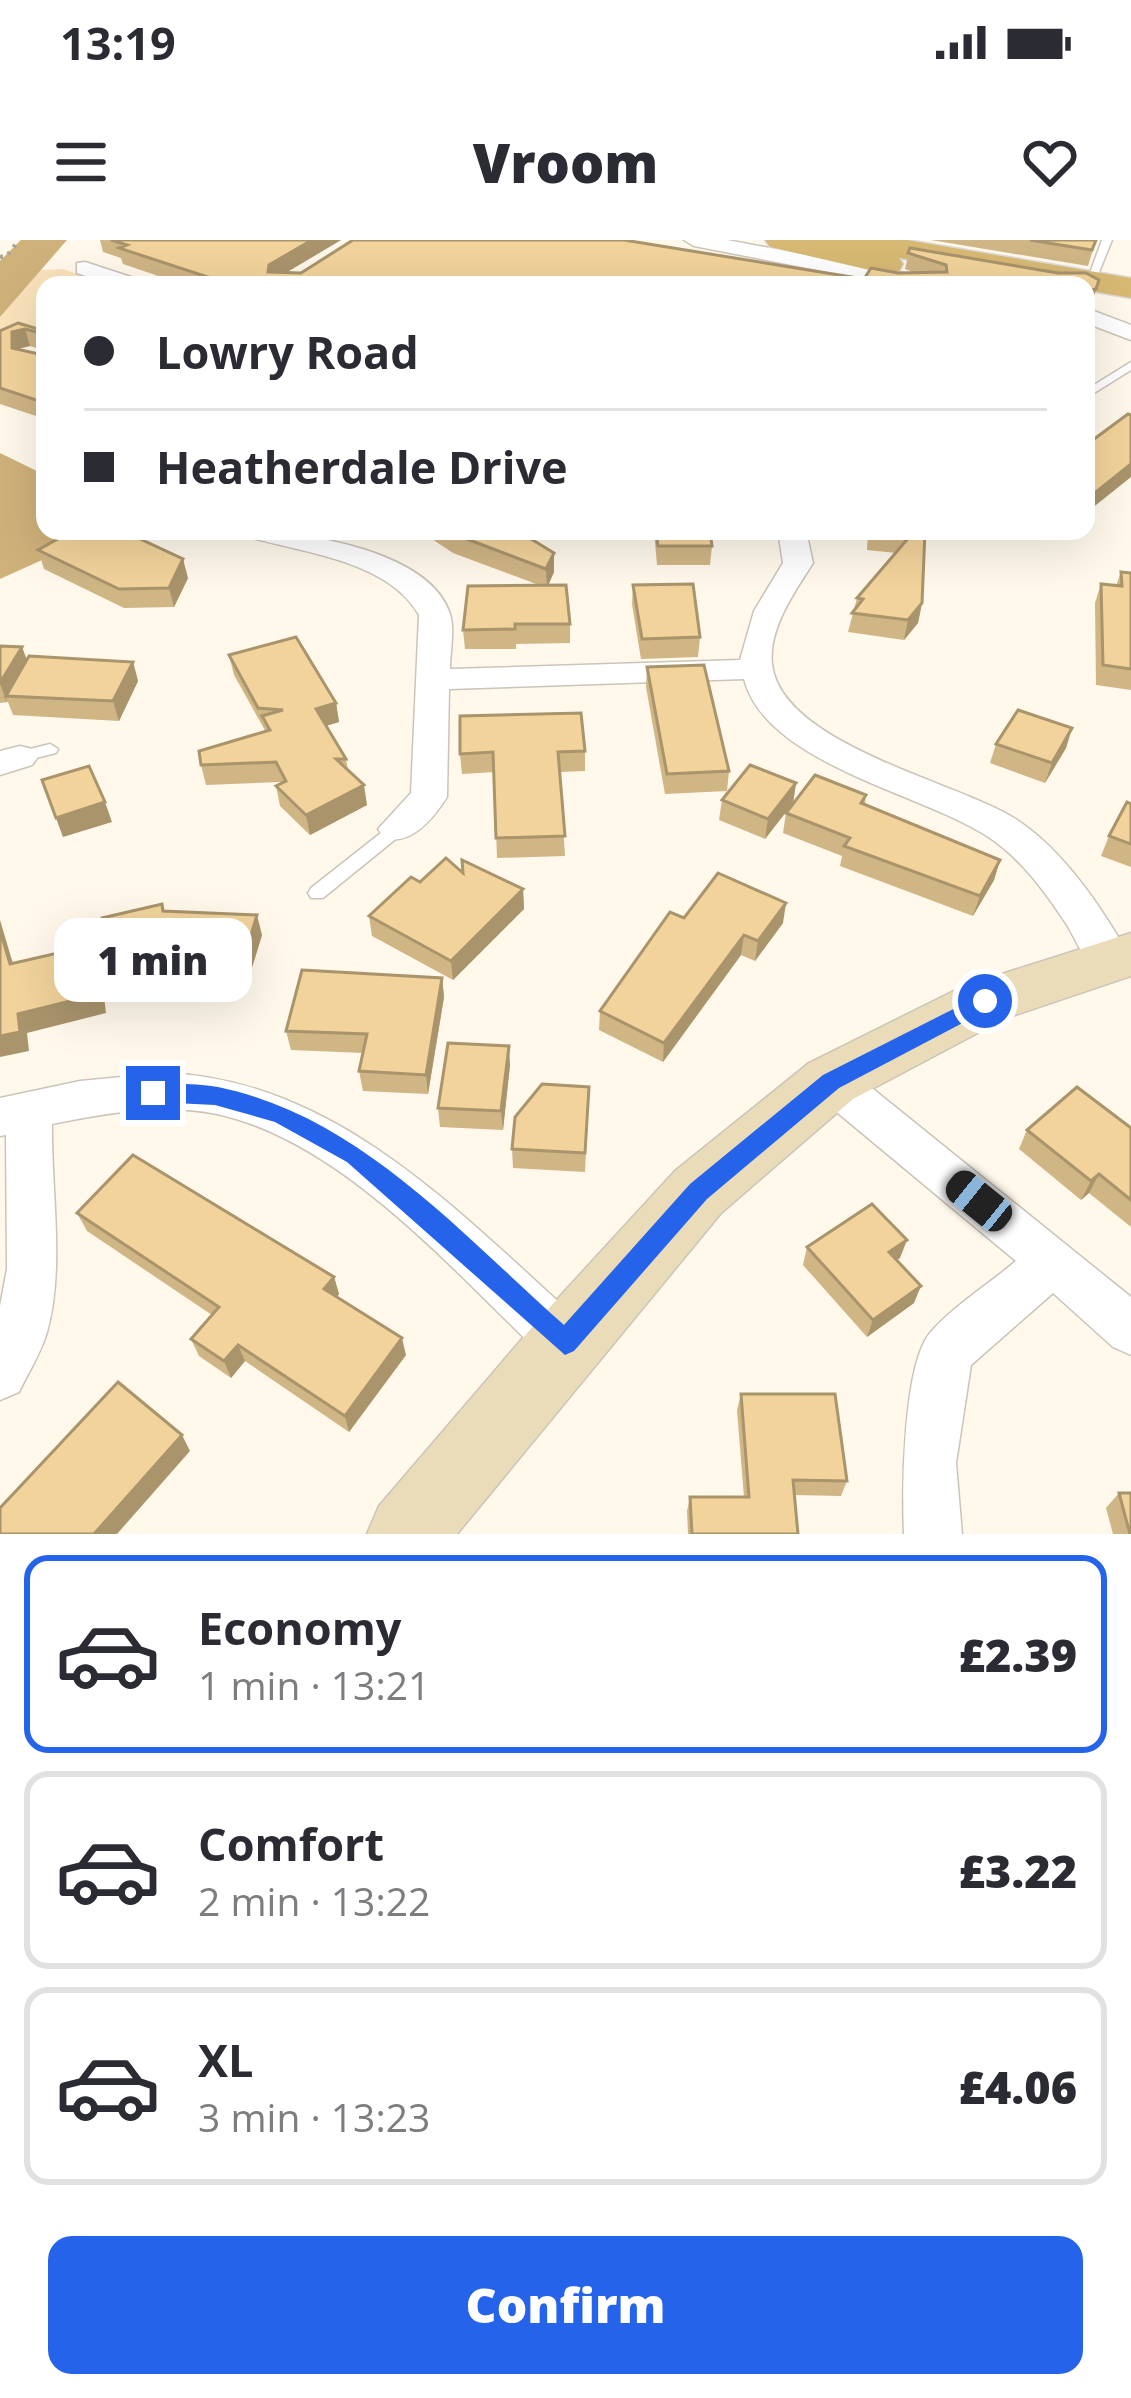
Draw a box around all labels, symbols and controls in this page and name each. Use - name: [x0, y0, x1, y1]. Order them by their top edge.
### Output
- text: 13:19: [60, 12, 176, 73]
- text: Vroom: [473, 125, 658, 199]
- icon: menu: [48, 129, 114, 195]
- icon: heart: [1017, 129, 1083, 195]
- text: Lowry Road: [156, 321, 419, 382]
- text: Heatherdale Drive: [156, 436, 568, 497]
- callout: 1 min: [54, 919, 252, 1003]
- text: 1 min: [98, 933, 208, 986]
- route start: [958, 974, 1012, 1028]
- route end: [126, 1066, 180, 1120]
- car: [940, 1164, 1018, 1238]
- text: Economy: [198, 1597, 401, 1658]
- icon: car: [54, 1600, 162, 1708]
- text: £2.39: [959, 1624, 1077, 1685]
- text: 1 min · 13:21: [198, 1658, 430, 1711]
- text: Comfort: [198, 1813, 384, 1874]
- icon: car: [54, 1816, 162, 1924]
- text: £3.22: [959, 1840, 1077, 1901]
- text: 2 min · 13:22: [198, 1874, 430, 1927]
- text: XL: [198, 2029, 253, 2090]
- icon: car: [54, 2032, 162, 2140]
- text: £4.06: [959, 2056, 1077, 2117]
- text: 3 min · 13:23: [198, 2090, 430, 2143]
- button: Confirm: [48, 2236, 1083, 2374]

